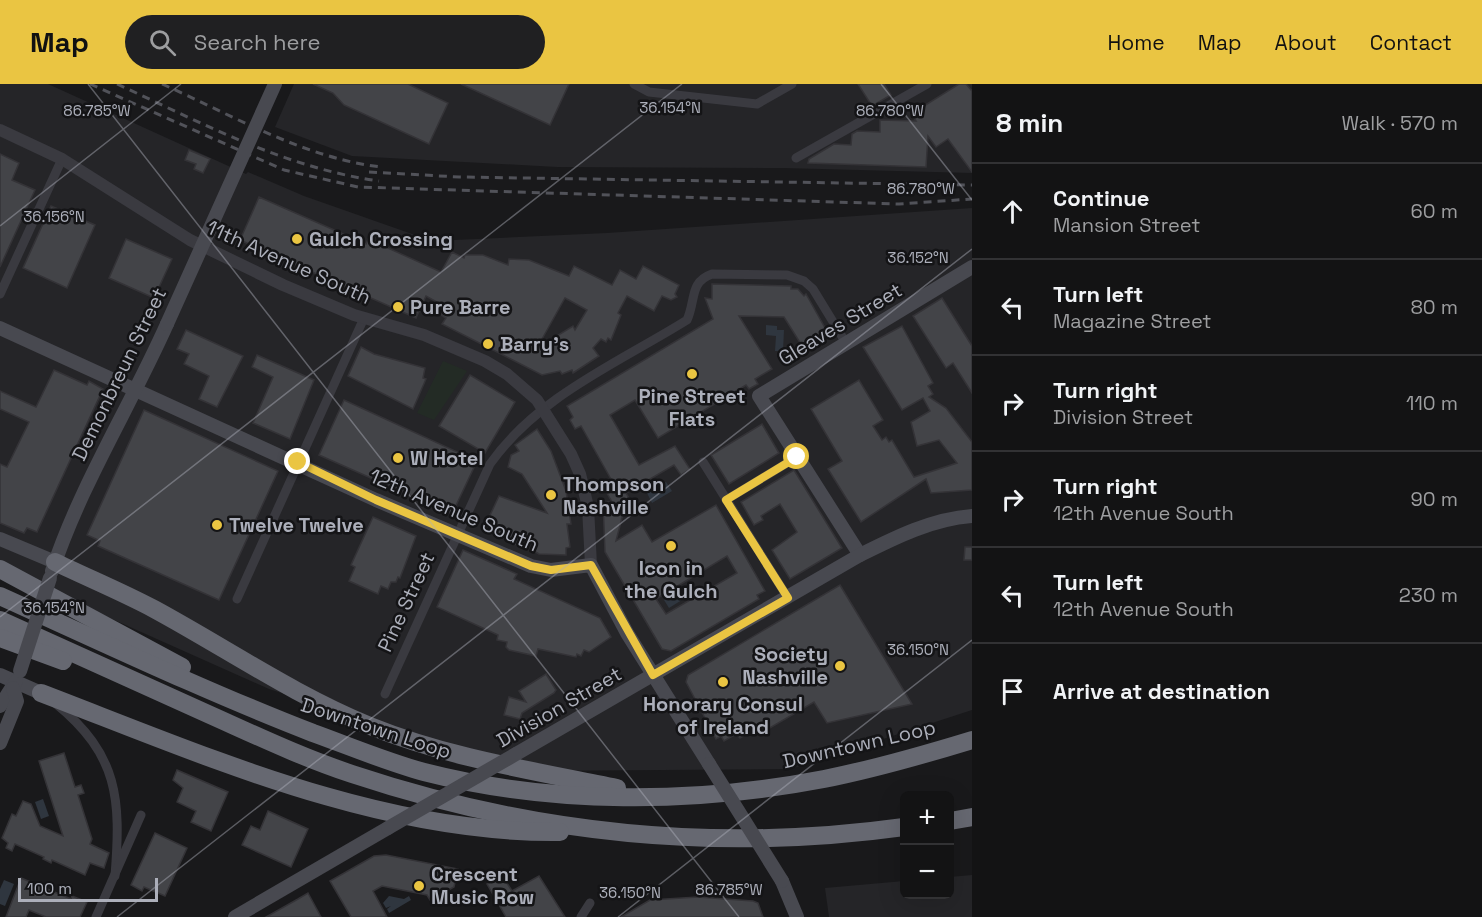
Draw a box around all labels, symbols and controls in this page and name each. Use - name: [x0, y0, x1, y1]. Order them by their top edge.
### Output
- search box: [125, 15, 545, 69]
- text: Map: [30, 24, 89, 60]
- icon: search: [146, 26, 179, 59]
- text: Search here: [194, 28, 321, 56]
- text: Home: [1107, 29, 1165, 56]
- text: Map: [1198, 29, 1242, 56]
- text: About: [1275, 29, 1337, 56]
- text: Contact: [1370, 29, 1452, 56]
- text: 36.154°N: [639, 98, 701, 117]
- text: 86.785°W: [63, 101, 131, 120]
- text: 86.780°W: [856, 101, 924, 120]
- text: 8 min: [996, 106, 1063, 140]
- text: Walk · 570 m: [1341, 110, 1458, 136]
- text: 86.780°W: [887, 179, 955, 198]
- text: Continue: [1053, 184, 1149, 212]
- icon: ahead: [996, 195, 1029, 228]
- text: 60 m: [1411, 198, 1458, 224]
- text: 36.156°N: [23, 207, 85, 226]
- text: Mansion Street: [1053, 212, 1200, 238]
- street label: 11th Avenue South: [203, 214, 375, 310]
- place label: Gulch Crossing: [309, 226, 453, 252]
- marker: Gulch Crossing: [290, 232, 304, 246]
- text: 36.152°N: [887, 248, 949, 267]
- street label: Gleaves Street: [773, 277, 907, 371]
- text: Turn left: [1053, 280, 1143, 308]
- street label: Demonbreun Street: [66, 283, 172, 465]
- icon: left: [996, 291, 1029, 324]
- place label: Pure Barre: [410, 294, 510, 320]
- text: 80 m: [1410, 294, 1458, 320]
- marker: Pure Barre: [391, 300, 405, 314]
- text: Magazine Street: [1053, 308, 1212, 334]
- place label: Barry's: [500, 331, 569, 357]
- marker: Barry's: [481, 337, 495, 351]
- marker: Pine Street Flats: [685, 367, 699, 381]
- text: Turn right: [1053, 376, 1158, 404]
- place label: Pine Street Flats: [638, 383, 746, 432]
- icon: right: [996, 387, 1029, 420]
- text: 110 m: [1406, 390, 1458, 416]
- text: Division Street: [1053, 404, 1193, 430]
- route start: [783, 443, 809, 469]
- place label: W Hotel: [410, 445, 484, 471]
- route end: [284, 448, 310, 474]
- marker: W Hotel: [391, 451, 405, 465]
- street label: 12th Avenue South: [366, 463, 542, 557]
- place label: Thompson Nashville: [563, 471, 664, 520]
- text: Turn right: [1053, 472, 1158, 500]
- icon: right: [996, 483, 1029, 516]
- text: 90 m: [1411, 486, 1458, 512]
- marker: Thompson Nashville: [544, 488, 558, 502]
- text: 12th Avenue South: [1053, 500, 1234, 526]
- place label: Twelve Twelve: [229, 512, 364, 538]
- marker: Twelve Twelve: [210, 518, 224, 532]
- marker: Icon in the Gulch: [664, 539, 678, 553]
- street label: Pine Street: [372, 548, 440, 656]
- place label: Icon in the Gulch: [625, 555, 717, 604]
- text: Turn left: [1053, 568, 1143, 596]
- icon: left: [996, 579, 1029, 612]
- text: 230 m: [1399, 582, 1458, 608]
- text: 12th Avenue South: [1053, 596, 1234, 622]
- text: 36.154°N: [23, 598, 85, 617]
- text: 36.150°N: [887, 640, 949, 659]
- place label: Society Nashville: [742, 641, 828, 690]
- marker: Society Nashville: [833, 659, 847, 673]
- street label: Division Street: [492, 661, 626, 753]
- marker: Honorary Consul of Ireland: [716, 675, 730, 689]
- icon: arrive: [996, 675, 1029, 708]
- text: Arrive at destination: [1053, 677, 1270, 705]
- street label: Downtown Loop: [298, 691, 454, 765]
- place label: Honorary Consul of Ireland: [643, 691, 803, 740]
- street label: Downtown Loop: [780, 714, 938, 774]
- map controls: [900, 791, 954, 899]
- button: +: [900, 791, 954, 845]
- button: −: [900, 845, 954, 899]
- place label: Crescent Music Row: [431, 861, 534, 910]
- scale bar: [18, 875, 158, 902]
- text: 100 m: [27, 878, 72, 899]
- marker: Crescent Music Row: [412, 879, 426, 893]
- text: 86.785°W: [695, 880, 763, 899]
- text: 36.150°N: [599, 883, 661, 902]

